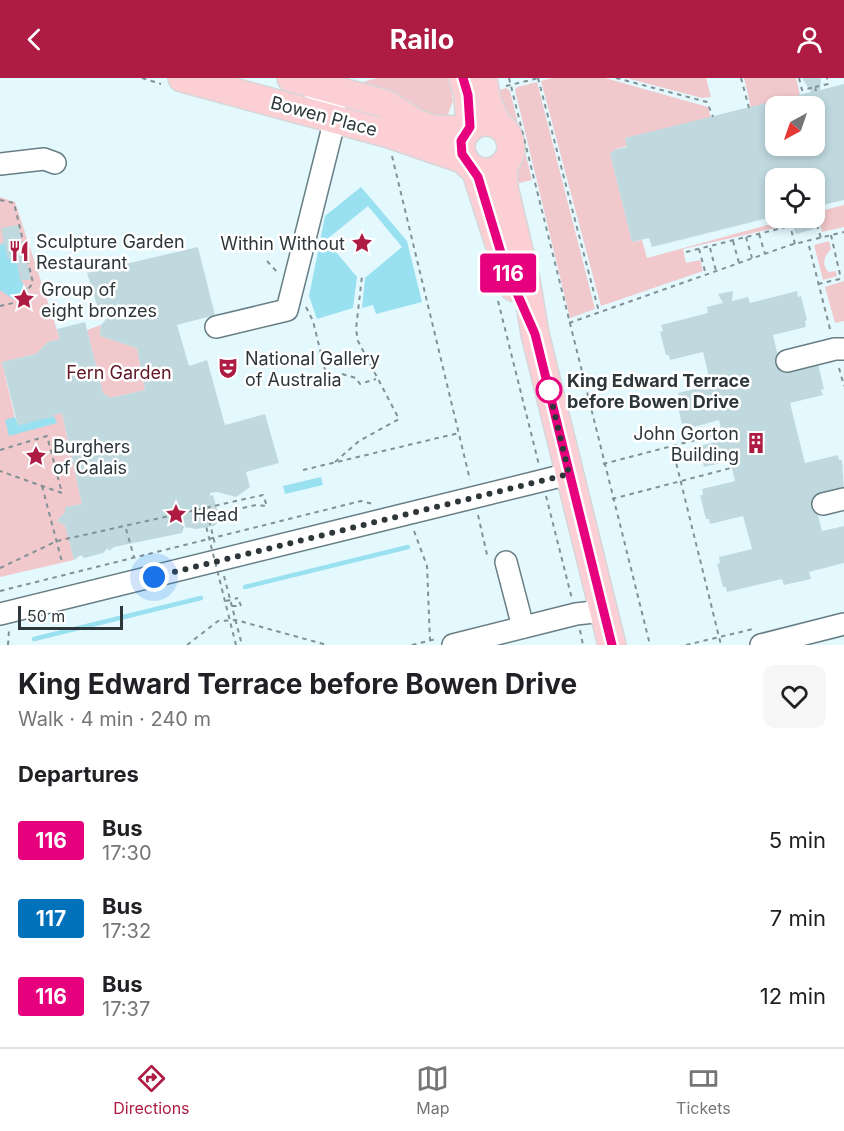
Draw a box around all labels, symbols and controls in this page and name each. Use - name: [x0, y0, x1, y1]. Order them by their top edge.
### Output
- icon: back: [18, 23, 51, 56]
- text: Railo: [390, 23, 454, 56]
- icon: person: [793, 23, 826, 56]
- street label: Bowen Place: [268, 92, 380, 140]
- north arrow: [765, 96, 825, 156]
- map controls: [765, 96, 825, 228]
- button: locate: [765, 168, 825, 228]
- place label: Sculpture Garden Restaurant: [36, 231, 185, 273]
- place icon: Within Without: [350, 231, 374, 255]
- place label: Within Without: [220, 233, 345, 254]
- restaurant icon: Sculpture Garden Restaurant: [7, 239, 31, 263]
- line badge: 116: [474, 254, 542, 292]
- text: 116: [492, 261, 524, 286]
- place label: Group of eight bronzes: [41, 279, 157, 321]
- place icon: Group of eight bronzes: [12, 287, 36, 311]
- place label: National Gallery of Australia: [245, 348, 380, 390]
- theatre icon: National Gallery of Australia: [216, 356, 240, 380]
- park label: Fern Garden: [66, 362, 172, 383]
- place label: King Edward Terrace before Bowen Drive: [567, 370, 750, 412]
- marker: King Edward Terrace before Bowen Drive: [536, 377, 562, 403]
- place label: John Gorton Building: [633, 423, 739, 465]
- building icon: John Gorton Building: [744, 431, 768, 455]
- place label: Burghers of Calais: [53, 436, 130, 478]
- place icon: Burghers of Calais: [24, 444, 48, 468]
- place icon: Head: [164, 502, 188, 526]
- place label: Head: [193, 504, 238, 525]
- your location: [139, 562, 169, 592]
- scale bar: [18, 603, 123, 630]
- text: 50 m: [27, 606, 65, 626]
- button: heart: [763, 665, 826, 728]
- text: King Edward Terrace before Bowen Drive: [18, 667, 577, 701]
- text: Walk · 4 min · 240 m: [18, 707, 211, 731]
- text: Departures: [18, 761, 139, 787]
- text: Bus: [102, 815, 143, 841]
- text: 5 min: [769, 827, 826, 853]
- text: 116: [35, 828, 67, 853]
- text: 17:30: [102, 841, 152, 865]
- text: Bus: [102, 893, 143, 919]
- text: 7 min: [770, 905, 826, 931]
- text: 117: [36, 906, 66, 931]
- text: 17:32: [102, 919, 151, 943]
- text: Bus: [102, 971, 143, 997]
- text: 12 min: [760, 983, 826, 1009]
- text: 116: [35, 984, 67, 1009]
- text: 17:37: [102, 997, 150, 1021]
- tab: Directions: [113, 1062, 190, 1118]
- tab: Map: [416, 1062, 449, 1118]
- tab: Tickets: [676, 1062, 731, 1118]

